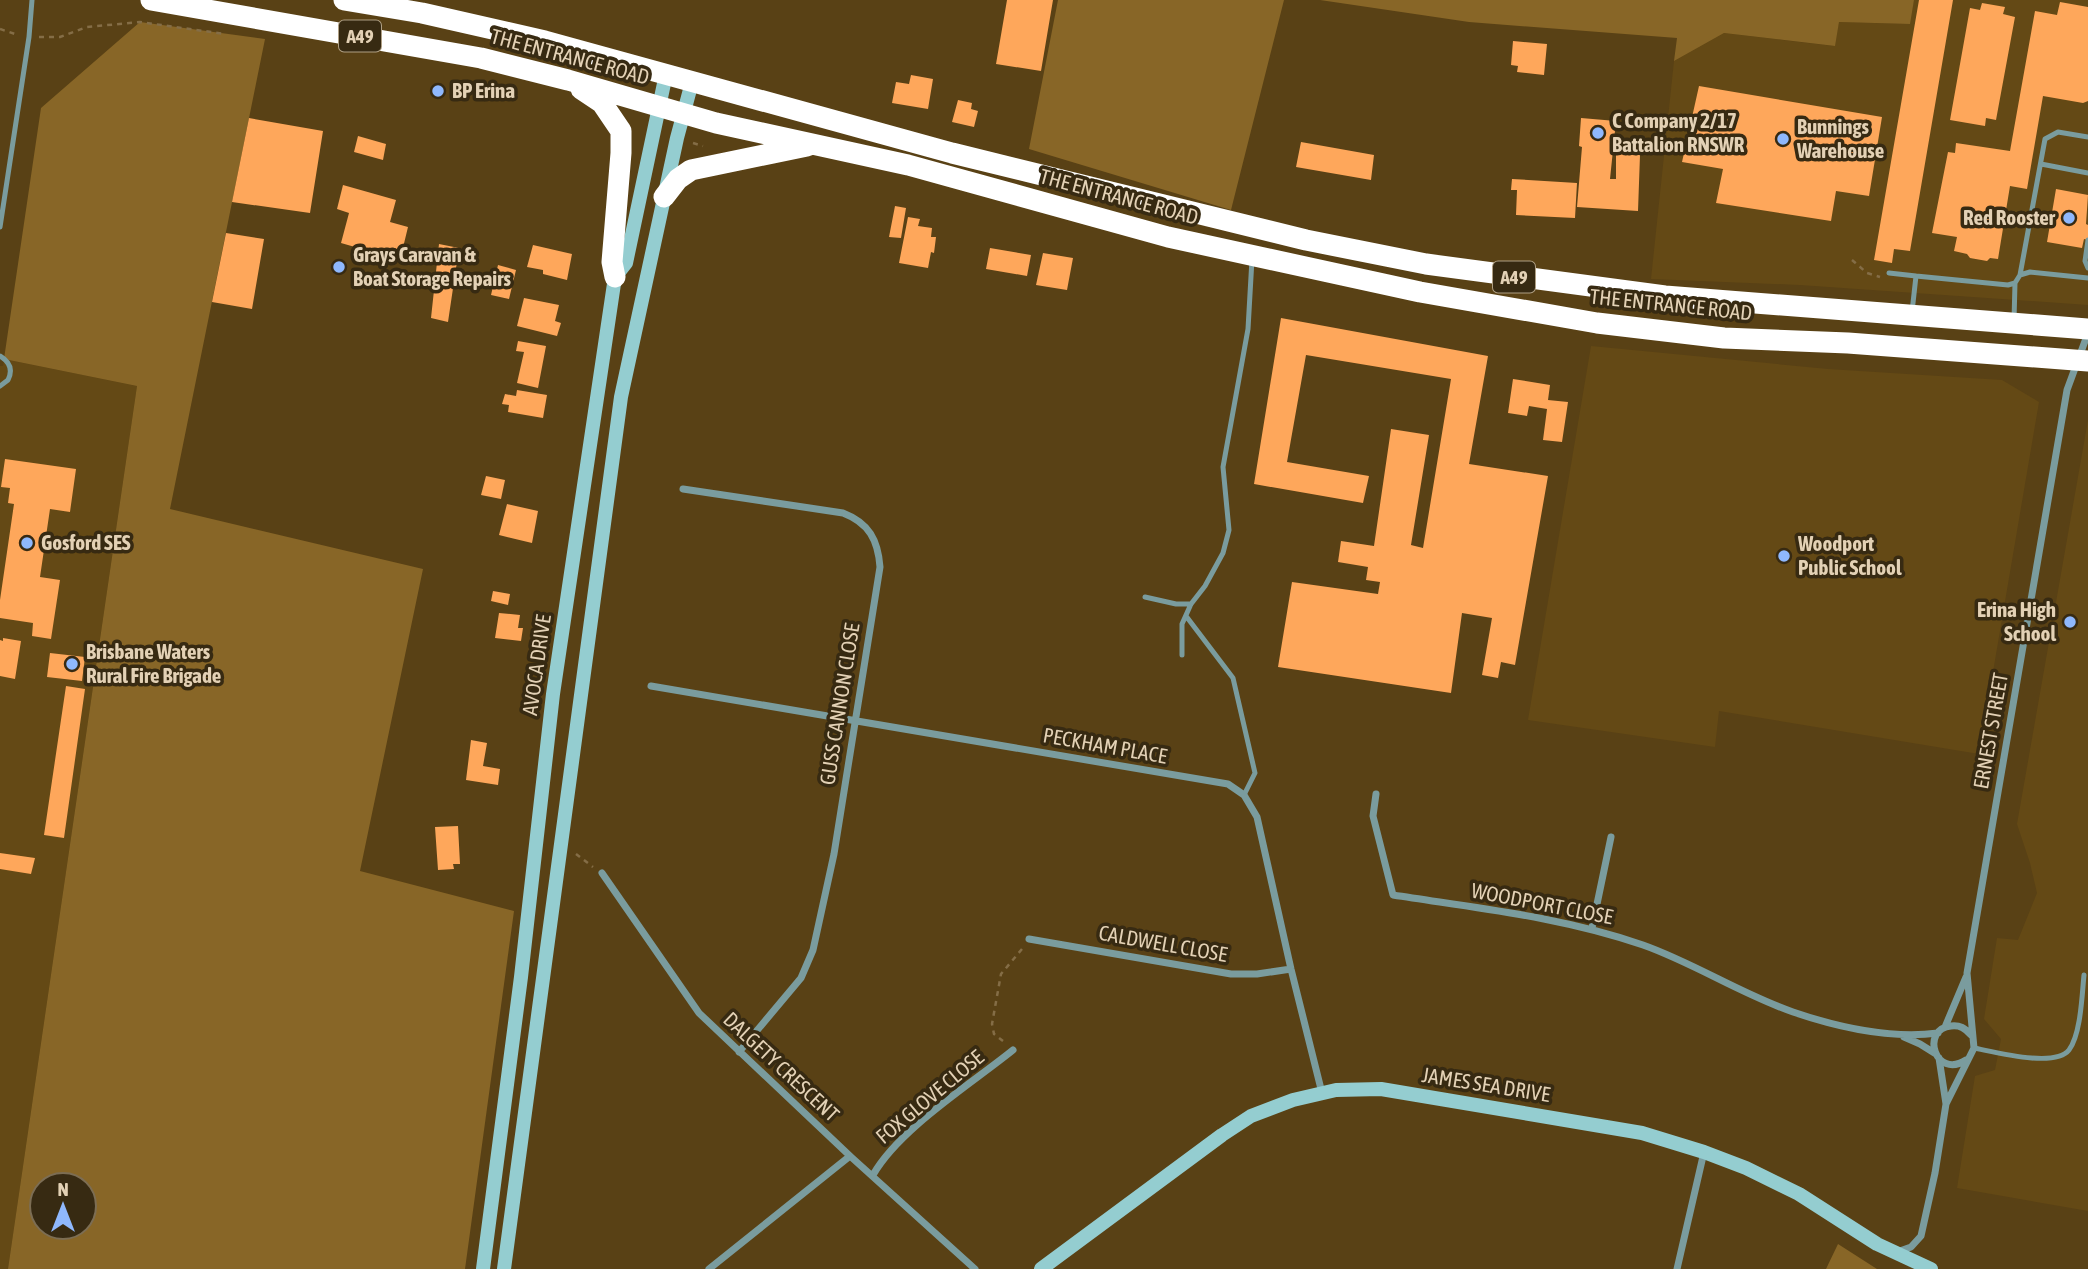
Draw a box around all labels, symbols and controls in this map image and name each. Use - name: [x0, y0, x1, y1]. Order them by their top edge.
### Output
- road number: A49: [339, 20, 381, 52]
- street label: THE ENTRANCE ROAD: [488, 23, 652, 89]
- place label: BP Erina: [452, 78, 515, 102]
- marker: BP Erina: [430, 83, 446, 99]
- place label: C Company 2/17 Battalion RNSWR: [1612, 108, 1745, 156]
- place label: Bunnings Warehouse: [1796, 114, 1884, 162]
- marker: C Company 2/17 Battalion RNSWR: [1590, 125, 1606, 141]
- marker: Bunnings Warehouse: [1775, 131, 1791, 147]
- street label: THE ENTRANCE ROAD: [1037, 163, 1201, 229]
- place label: Red Rooster: [1963, 205, 2056, 229]
- marker: Red Rooster: [2061, 210, 2077, 226]
- place label: Grays Caravan & Boat Storage Repairs: [353, 242, 511, 290]
- marker: Grays Caravan & Boat Storage Repairs: [331, 259, 347, 275]
- road number: A49: [1493, 262, 1535, 292]
- street label: THE ENTRANCE ROAD: [1589, 284, 1753, 324]
- place label: Gosford SES: [41, 530, 131, 554]
- place label: Woodport Public School: [1797, 531, 1902, 579]
- marker: Gosford SES: [19, 535, 35, 551]
- marker: Woodport Public School: [1776, 548, 1792, 564]
- place label: Erina High School: [1977, 597, 2056, 645]
- street label: AVOCA DRIVE: [517, 613, 555, 717]
- marker: Erina High School: [2062, 614, 2078, 630]
- street label: GUSS CANNON CLOSE: [814, 621, 864, 786]
- place label: Brisbane Waters Rural Fire Brigade: [86, 639, 221, 687]
- marker: Brisbane Waters Rural Fire Brigade: [64, 656, 80, 672]
- street label: ERNEST STREET: [1968, 671, 2012, 791]
- street label: PECKHAM PLACE: [1041, 722, 1169, 768]
- street label: WOODPORT CLOSE: [1469, 878, 1615, 929]
- street label: CALDWELL CLOSE: [1097, 920, 1229, 966]
- street label: DALGETY CRESCENT: [719, 1007, 844, 1126]
- street label: FOX GLOVE CLOSE: [871, 1044, 988, 1148]
- street label: JAMES SEA DRIVE: [1420, 1062, 1552, 1106]
- north arrow: [28, 1171, 98, 1241]
- text: N: [57, 1178, 69, 1200]

